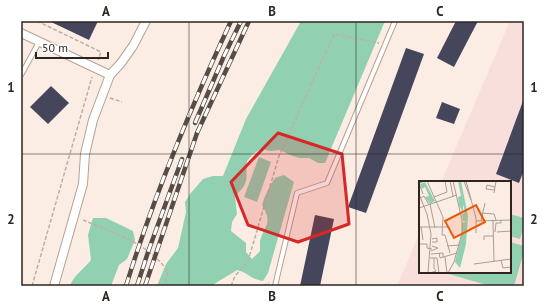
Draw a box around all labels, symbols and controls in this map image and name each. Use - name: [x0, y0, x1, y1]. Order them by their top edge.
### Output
- text: A: [102, 3, 110, 20]
- text: B: [268, 3, 276, 20]
- text: C: [436, 3, 444, 20]
- scale bar: [36, 34, 108, 60]
- text: 50 m: [42, 40, 68, 55]
- text: 1: [7, 79, 15, 96]
- text: 1: [530, 79, 538, 96]
- inset map: [419, 181, 511, 273]
- text: 2: [7, 211, 15, 228]
- text: 2: [530, 211, 538, 228]
- text: A: [102, 288, 110, 305]
- text: B: [268, 288, 276, 305]
- text: C: [436, 288, 444, 305]

